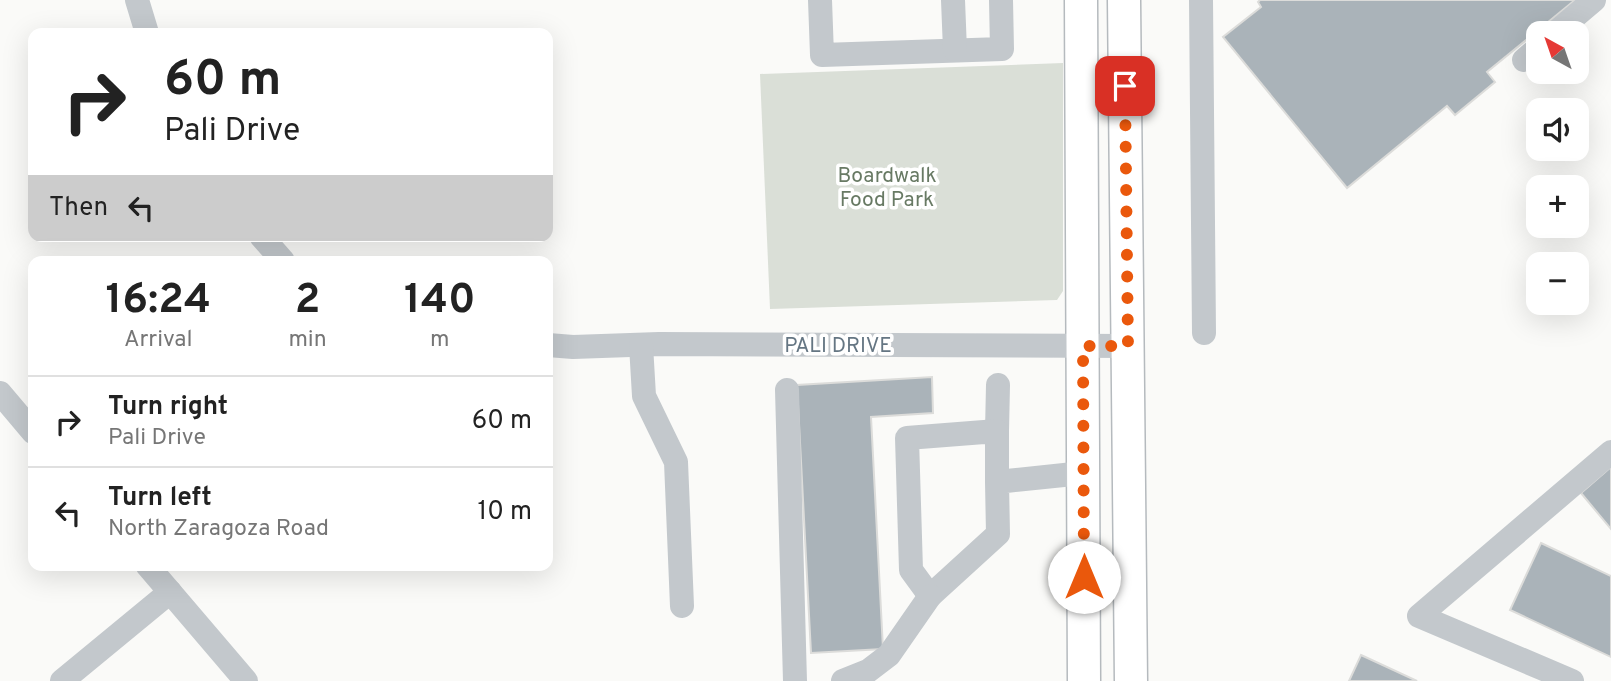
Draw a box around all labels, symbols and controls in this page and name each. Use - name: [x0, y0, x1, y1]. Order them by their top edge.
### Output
- north arrow: [1526, 21, 1589, 84]
- map controls: [1526, 21, 1589, 315]
- text: 60 m: [164, 51, 282, 113]
- icon: right: [49, 56, 140, 147]
- pin: [1095, 56, 1155, 116]
- icon: arrive: [1106, 67, 1144, 105]
- button: sound: [1526, 98, 1589, 161]
- text: Pali Drive: [164, 112, 300, 152]
- park label: Boardwalk Food Park: [837, 163, 937, 214]
- button: +: [1526, 175, 1589, 238]
- icon: left: [122, 189, 160, 227]
- text: Then: [49, 192, 108, 225]
- button: −: [1526, 252, 1589, 315]
- text: 16:24: [105, 275, 211, 328]
- text: 2: [295, 275, 320, 328]
- text: 140: [404, 275, 476, 328]
- text: Arrival: [124, 326, 192, 355]
- text: min: [288, 326, 327, 355]
- text: m: [430, 326, 450, 355]
- street label: PALI DRIVE: [784, 333, 892, 360]
- text: Turn right: [108, 391, 228, 424]
- icon: right: [49, 403, 87, 441]
- text: 60 m: [472, 405, 532, 438]
- text: Pali Drive: [108, 424, 206, 453]
- text: Turn left: [108, 482, 212, 515]
- icon: left: [49, 494, 87, 532]
- text: 10 m: [477, 496, 532, 529]
- text: North Zaragoza Road: [108, 515, 329, 544]
- position arrow: [1047, 540, 1121, 614]

